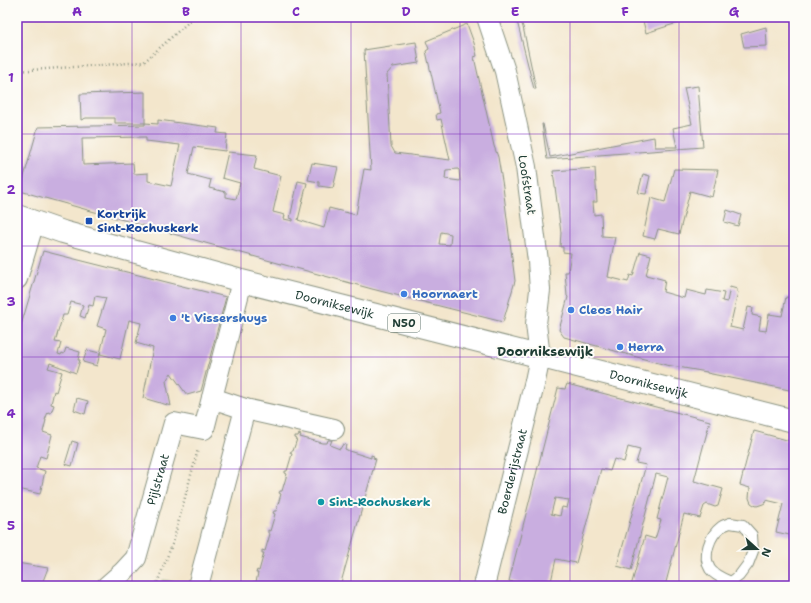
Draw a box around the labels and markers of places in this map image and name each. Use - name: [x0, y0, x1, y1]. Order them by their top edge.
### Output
- place label: Kortrijk Sint-Rochuskerk: [97, 206, 199, 236]
- marker: Kortrijk Sint-Rochuskerk: [84, 216, 94, 226]
- place label: Hoornaert: [412, 286, 478, 302]
- marker: Hoornaert: [399, 289, 409, 299]
- place label: Cleos Hair: [579, 302, 643, 318]
- marker: Cleos Hair: [566, 305, 576, 315]
- place label: 't Vissershuys: [181, 310, 267, 326]
- marker: 't Vissershuys: [168, 313, 178, 323]
- place label: Herra: [628, 339, 665, 355]
- marker: Herra: [615, 342, 625, 352]
- place label: Sint-Rochuskerk: [329, 494, 431, 510]
- marker: Sint-Rochuskerk: [316, 497, 326, 507]

